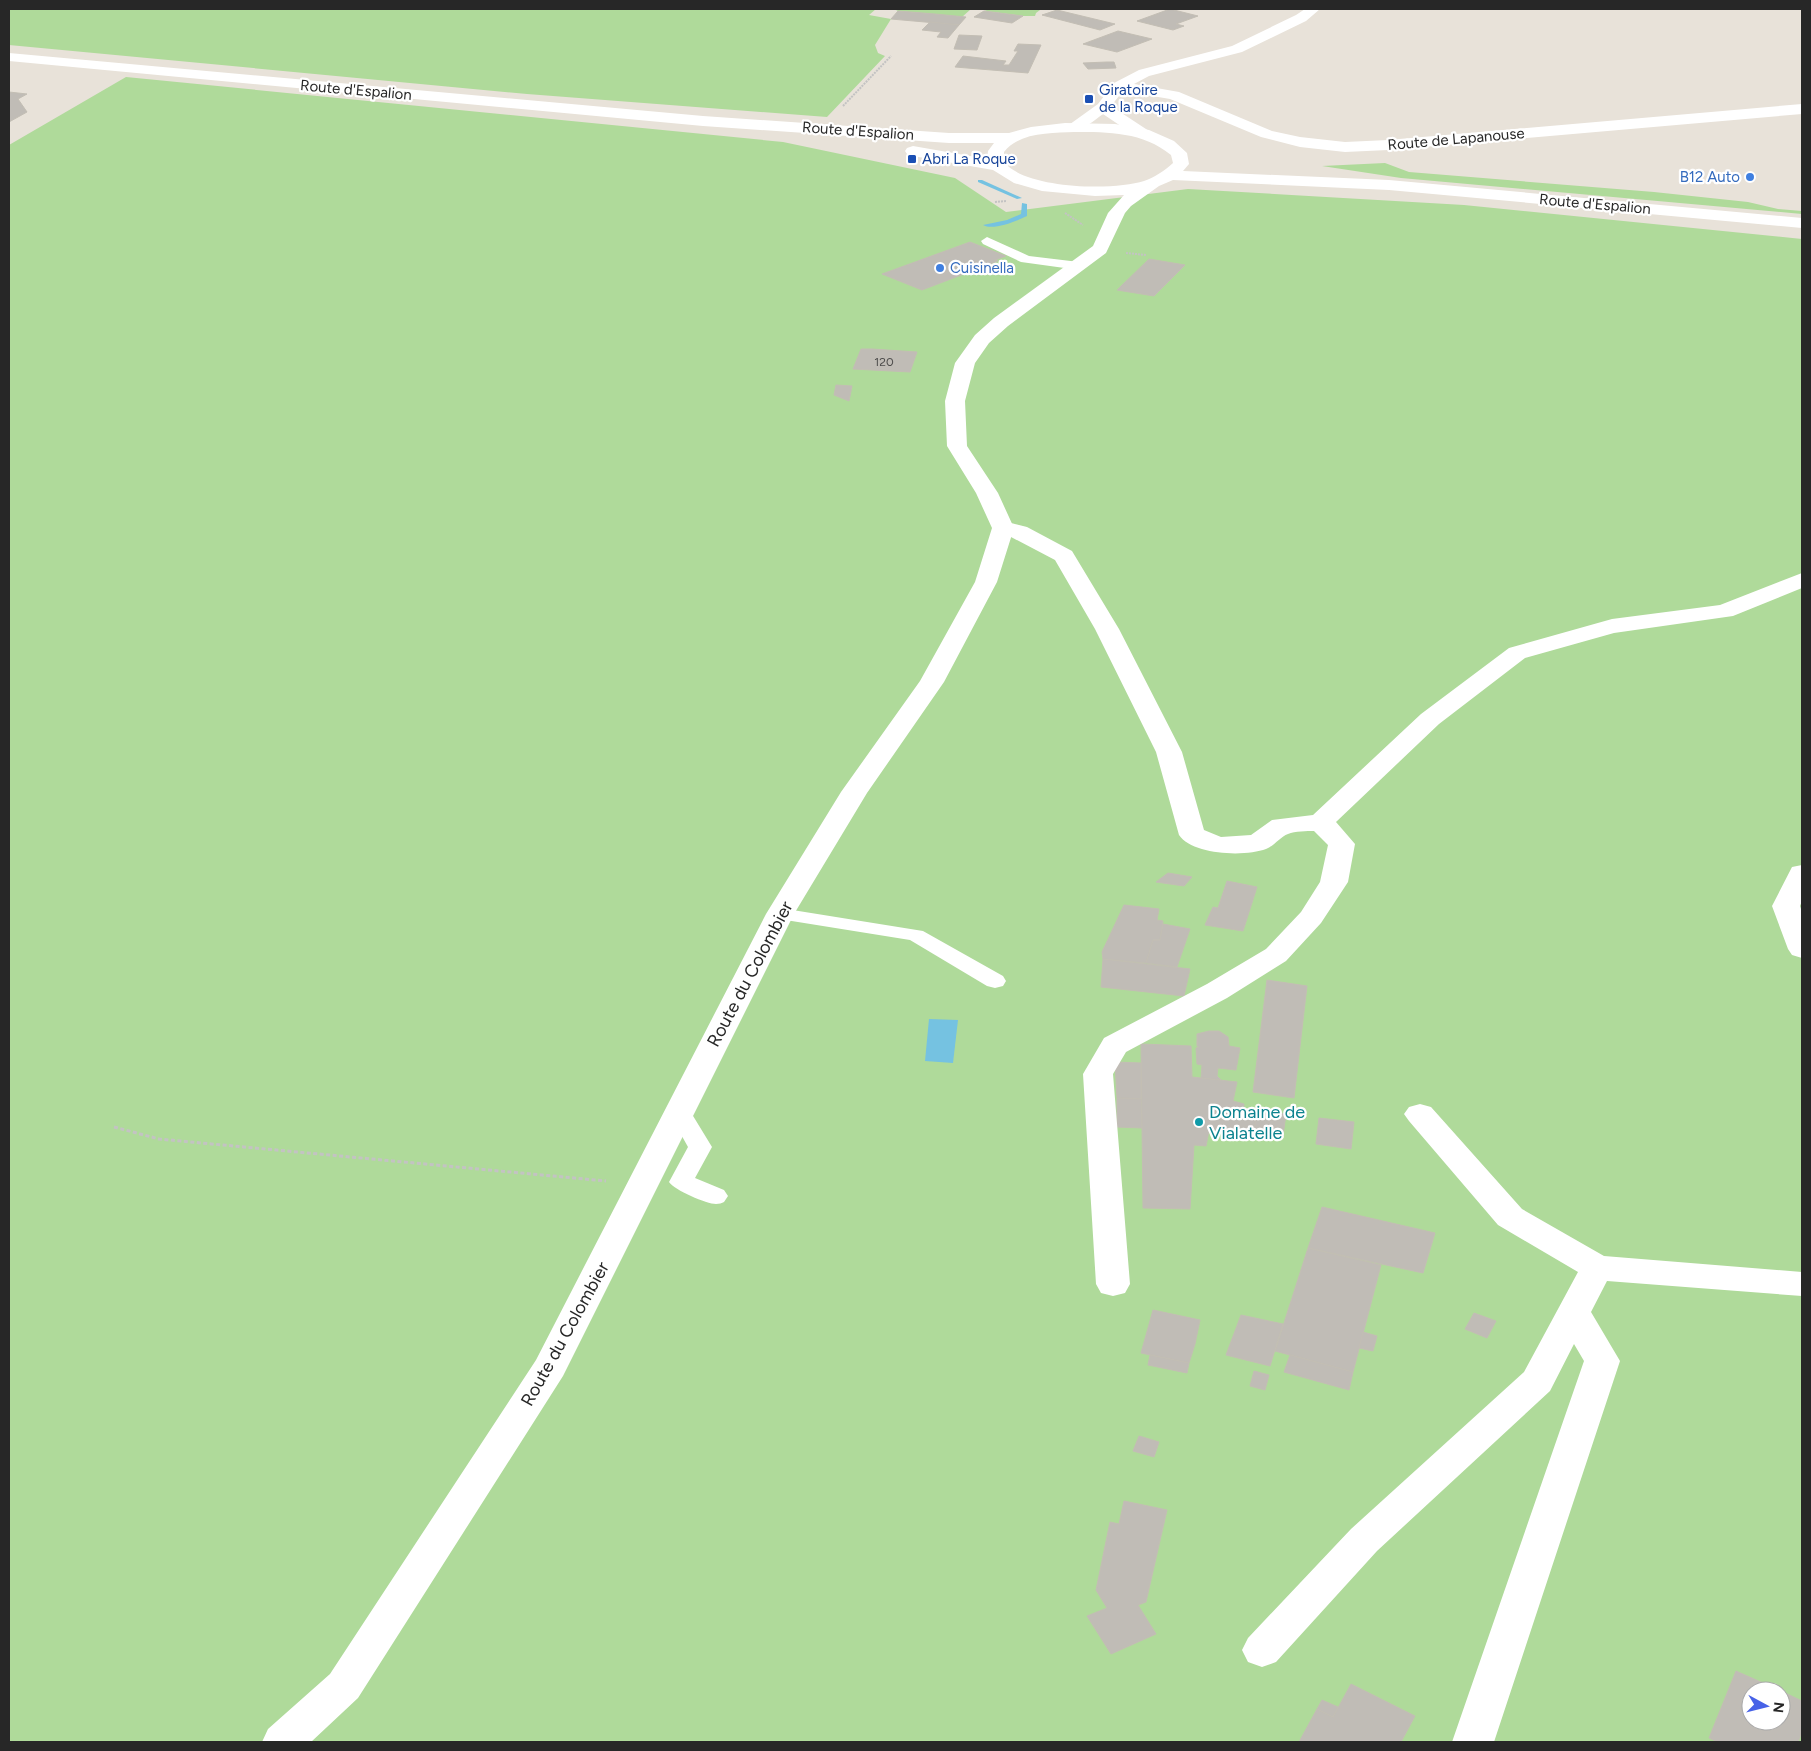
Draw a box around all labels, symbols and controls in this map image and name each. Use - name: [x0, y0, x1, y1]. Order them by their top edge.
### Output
- street label: Route d'Espalion: [299, 76, 413, 104]
- place label: Giratoire de la Roque: [1099, 81, 1178, 116]
- marker: Giratoire de la Roque: [1083, 93, 1095, 105]
- street label: Route d'Espalion: [802, 118, 914, 144]
- street label: Route de Lapanouse: [1387, 124, 1525, 154]
- place label: Abri La Roque: [922, 150, 1016, 168]
- marker: Abri La Roque: [906, 153, 918, 165]
- place label: B12 Auto: [1680, 168, 1740, 186]
- marker: B12 Auto: [1744, 171, 1756, 183]
- street label: Route d'Espalion: [1538, 190, 1652, 218]
- place label: Cuisinella: [950, 259, 1014, 277]
- marker: Cuisinella: [934, 262, 946, 274]
- house number: 120: [874, 355, 894, 369]
- street label: Route du Colombier: [702, 897, 798, 1051]
- place label: Domaine de Vialatelle: [1209, 1101, 1305, 1144]
- marker: Domaine de Vialatelle: [1193, 1116, 1205, 1128]
- street label: Route du Colombier: [516, 1258, 614, 1410]
- north arrow: [1741, 1681, 1791, 1731]
- text: N: [1769, 1701, 1788, 1714]

